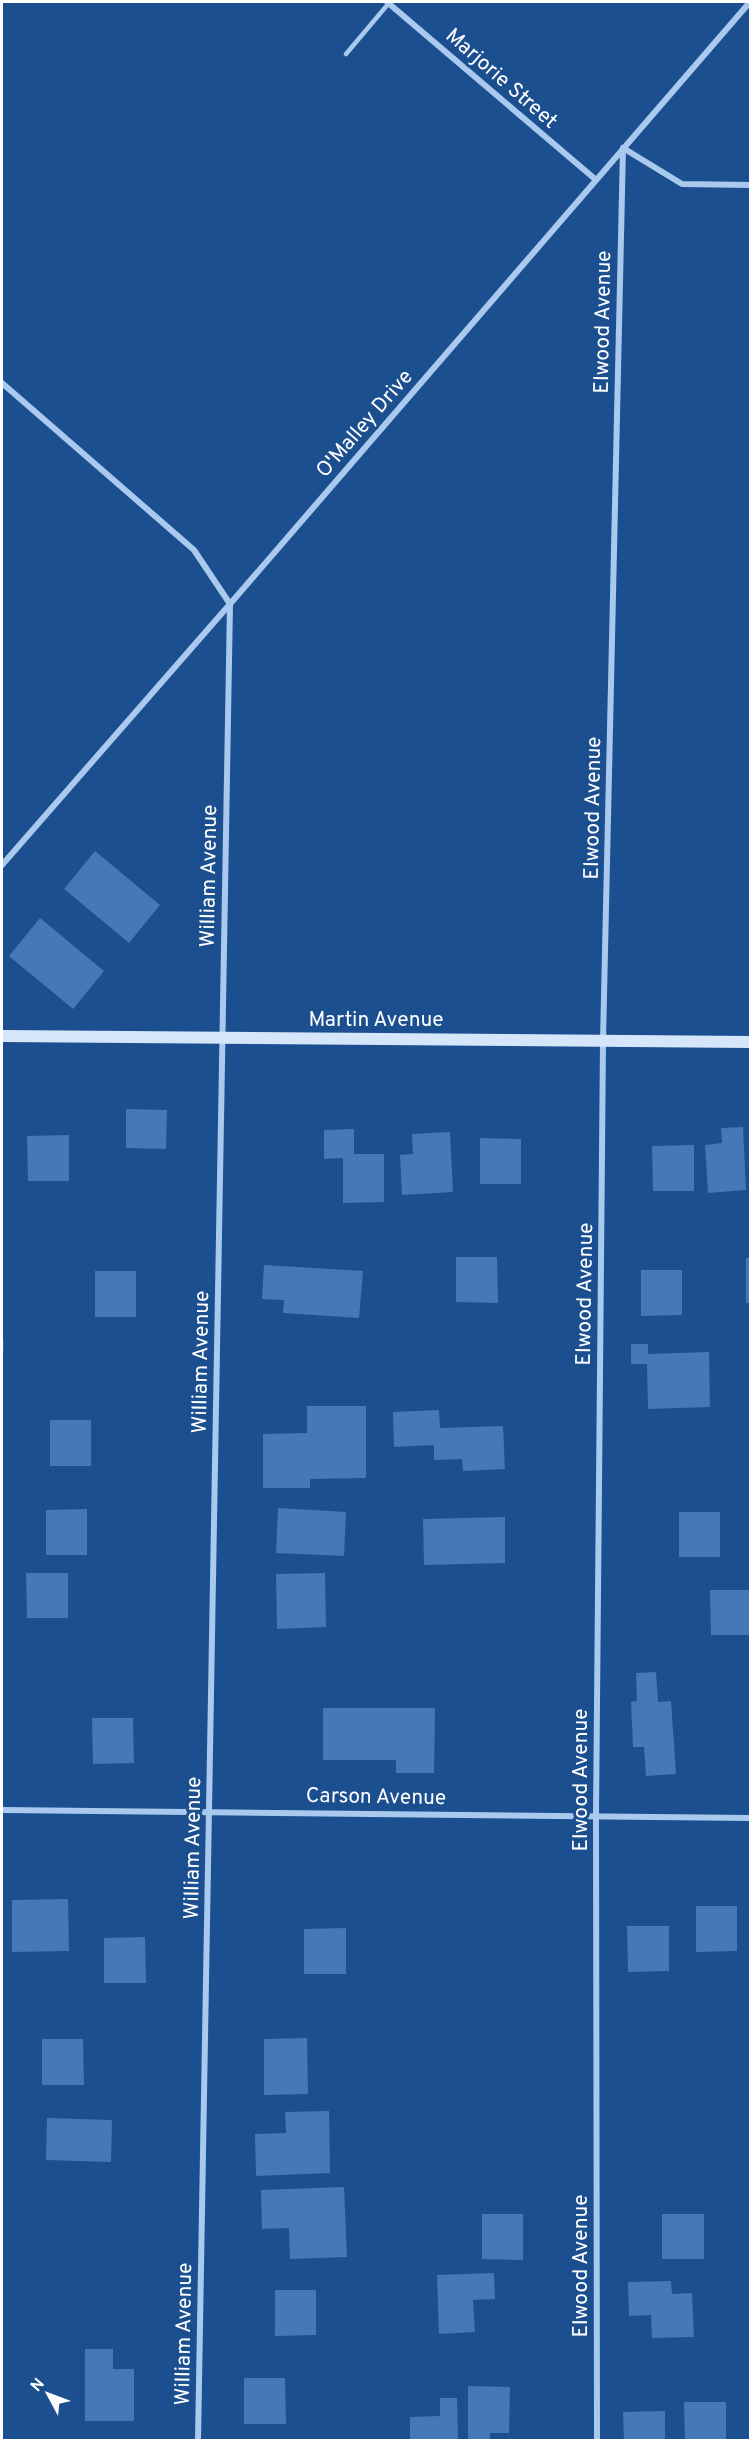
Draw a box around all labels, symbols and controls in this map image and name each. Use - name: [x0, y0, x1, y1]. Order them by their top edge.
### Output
- street label: Marjorie Street: [439, 23, 563, 135]
- street label: Elwood Avenue: [589, 250, 618, 394]
- street label: O'Malley Drive: [311, 364, 420, 484]
- street label: Elwood Avenue: [579, 736, 608, 880]
- street label: William Avenue: [195, 804, 224, 948]
- street label: Martin Avenue: [308, 1007, 444, 1034]
- street label: Elwood Avenue: [571, 1222, 600, 1366]
- street label: William Avenue: [187, 1290, 216, 1434]
- street label: Elwood Avenue: [568, 1708, 595, 1852]
- street label: William Avenue: [179, 1776, 208, 1920]
- street label: Carson Avenue: [306, 1783, 446, 1812]
- street label: Elwood Avenue: [568, 2194, 595, 2338]
- street label: William Avenue: [170, 2262, 199, 2406]
- north arrow: [18, 2364, 78, 2424]
- text: N: [27, 2375, 50, 2396]

